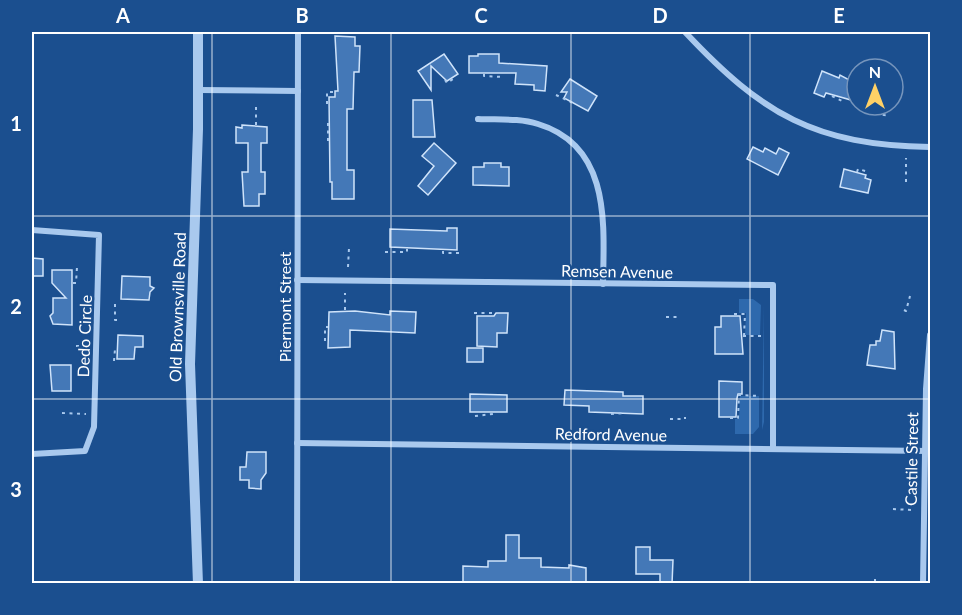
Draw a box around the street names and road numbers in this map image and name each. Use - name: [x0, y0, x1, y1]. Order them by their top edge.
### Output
- street label: Old Brownsville Road: [165, 232, 189, 382]
- street label: Piermont Street: [275, 251, 294, 362]
- street label: Remsen Avenue: [561, 261, 673, 281]
- street label: Dedo Circle: [73, 294, 95, 378]
- street label: Castile Street: [901, 412, 921, 506]
- street label: Redford Avenue: [555, 424, 667, 444]

